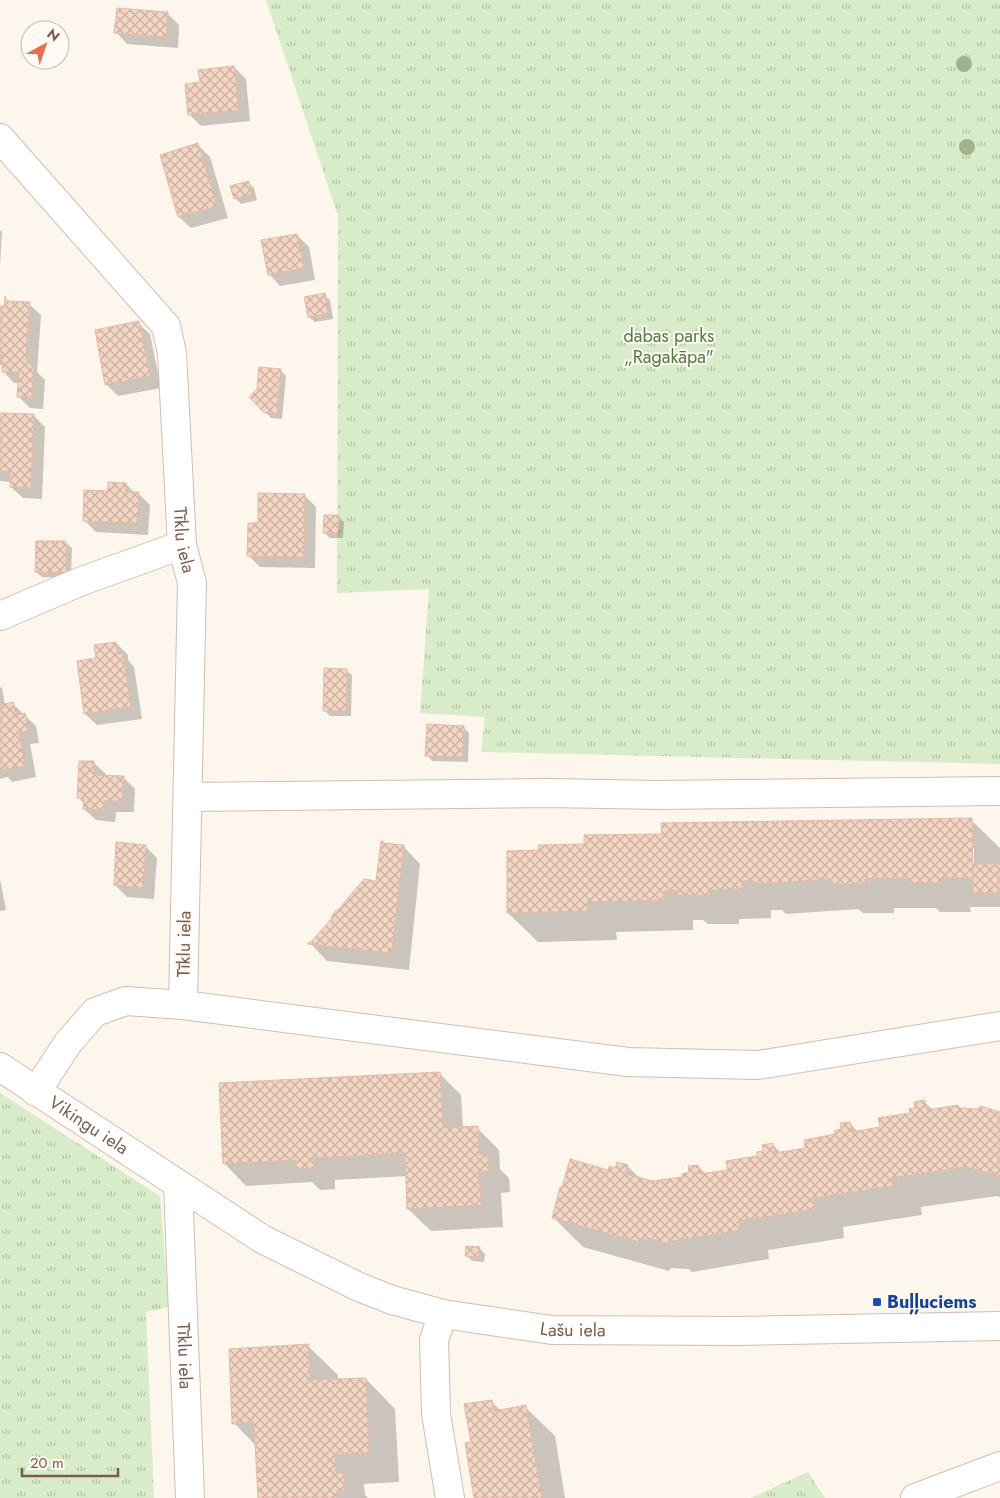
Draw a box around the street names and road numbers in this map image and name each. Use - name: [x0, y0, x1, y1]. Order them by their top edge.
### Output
- street label: Tīklu iela: [167, 506, 202, 576]
- street label: Tīklu iela: [170, 910, 198, 978]
- street label: Vikingu iela: [44, 1089, 134, 1161]
- street label: Lašu iela: [538, 1315, 606, 1343]
- street label: Tīklu iela: [170, 1322, 199, 1390]

